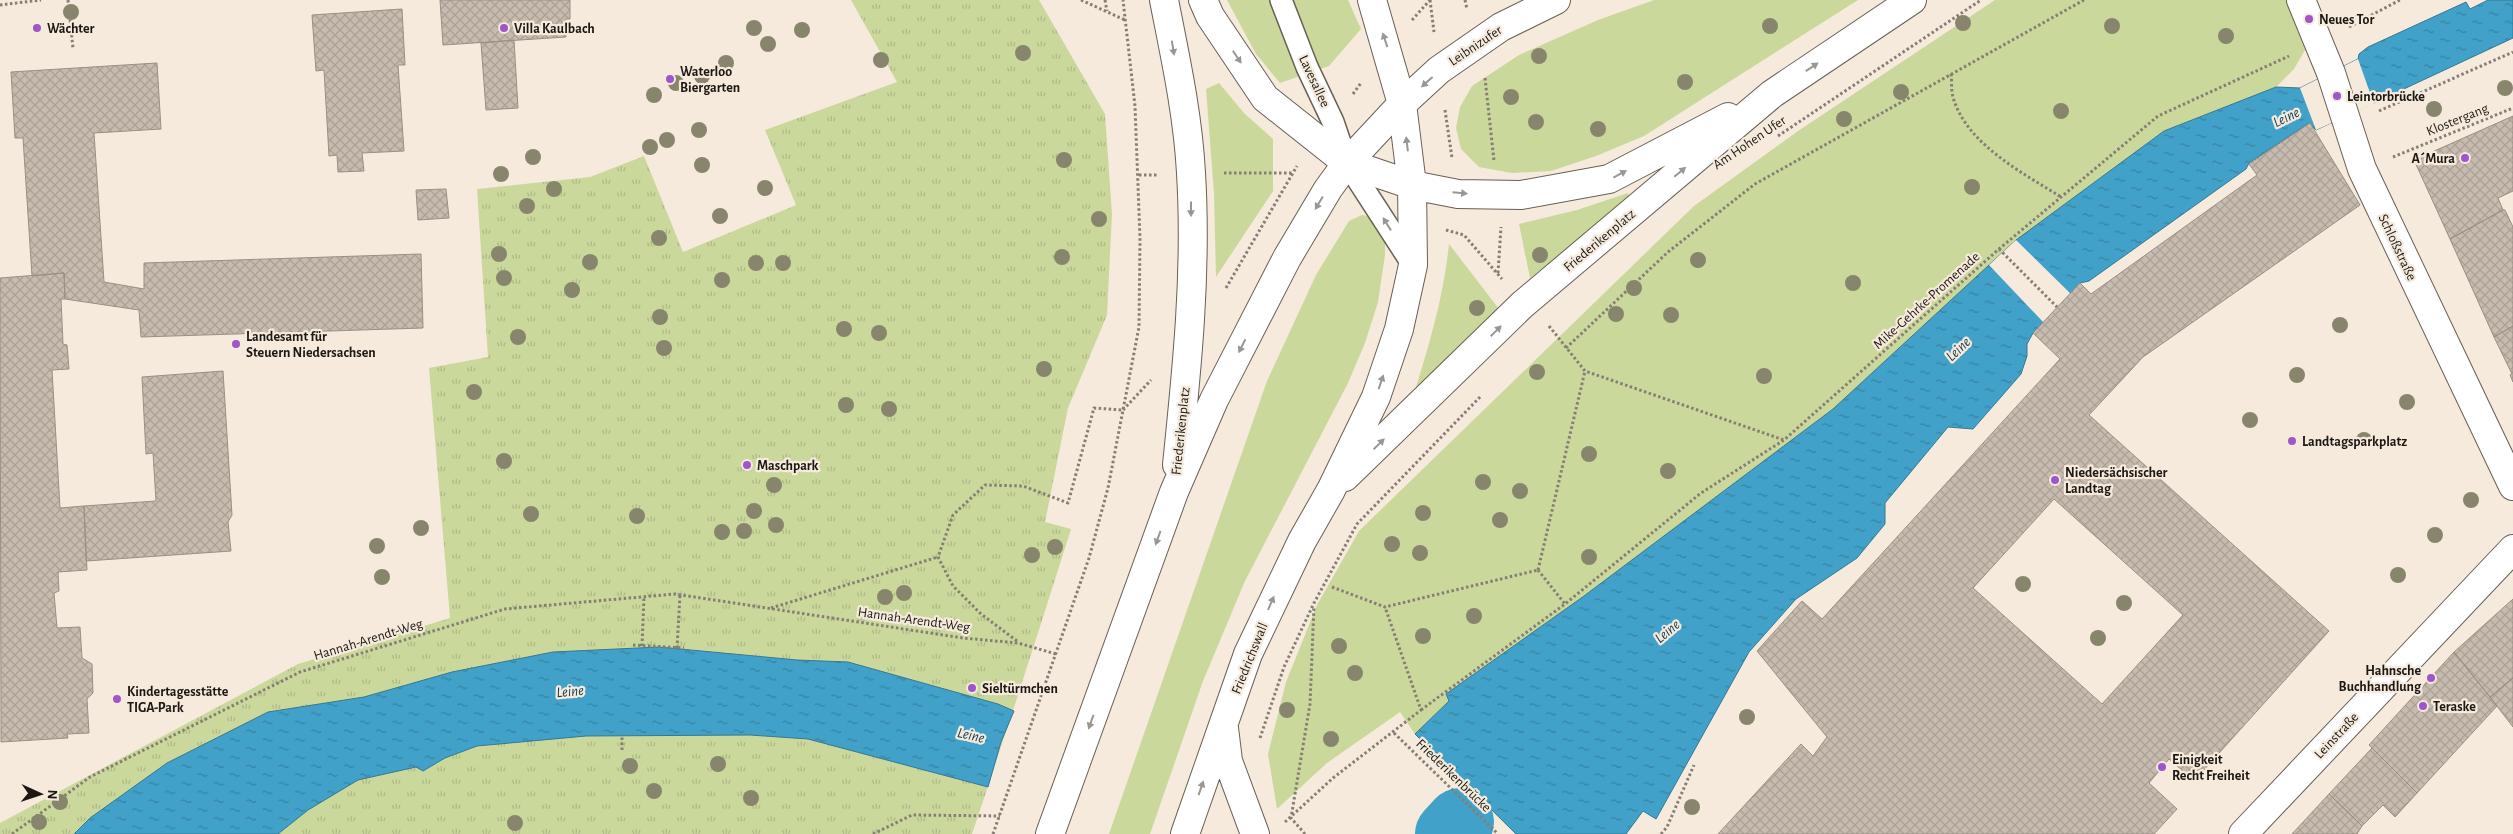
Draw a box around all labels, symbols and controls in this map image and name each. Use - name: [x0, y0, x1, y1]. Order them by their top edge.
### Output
- marker: Neues Tor: [2303, 13, 2315, 25]
- place label: Neues Tor: [2319, 13, 2374, 27]
- marker: Wächter: [31, 22, 43, 34]
- place label: Wächter: [47, 22, 95, 36]
- marker: Villa Kaulbach: [498, 22, 510, 34]
- place label: Villa Kaulbach: [514, 22, 595, 36]
- street label: Leibnizufer: [1446, 23, 1505, 69]
- one-way arrow: [1381, 32, 1389, 47]
- one-way arrow: [1169, 40, 1177, 56]
- one-way arrow: [1232, 50, 1242, 63]
- street label: Lavesallee: [1296, 53, 1332, 110]
- one-way arrow: [1805, 62, 1819, 72]
- place label: Waterloo Biergarten: [680, 65, 740, 95]
- marker: Waterloo Biergarten: [664, 73, 676, 85]
- one-way arrow: [1420, 76, 1433, 87]
- marker: Leintorbrücke: [2331, 90, 2343, 102]
- place label: Leintorbrücke: [2347, 90, 2425, 104]
- street label: Klostergang: [2424, 101, 2490, 139]
- water label: Leine: [2271, 105, 2302, 130]
- street label: Am Hohen Ufer: [1711, 113, 1789, 172]
- one-way arrow: [1403, 136, 1411, 152]
- place label: A´Mura: [2412, 152, 2455, 166]
- marker: A´Mura: [2459, 152, 2471, 164]
- one-way arrow: [1673, 167, 1686, 178]
- one-way arrow: [1613, 169, 1627, 178]
- one-way arrow: [1453, 189, 1469, 197]
- one-way arrow: [1315, 197, 1324, 210]
- one-way arrow: [1187, 201, 1195, 217]
- street label: Friederikenplatz: [1561, 207, 1638, 275]
- street label: Schloßstraße: [2376, 212, 2419, 283]
- one-way arrow: [1383, 217, 1392, 230]
- street label: Mike-Gehrke-Promenade: [1871, 250, 1982, 352]
- one-way arrow: [1489, 325, 1501, 337]
- place label: Landesamt für Steuern Niedersachsen: [246, 330, 376, 360]
- water label: Leine: [1943, 334, 1974, 364]
- marker: Landesamt für Steuern Niedersachsen: [230, 338, 242, 350]
- one-way arrow: [1238, 339, 1246, 353]
- one-way arrow: [1378, 375, 1386, 390]
- street label: Friederikenplatz: [1169, 386, 1193, 476]
- marker: Landtagsparkplatz: [2286, 435, 2298, 447]
- place label: Landtagsparkplatz: [2302, 435, 2407, 449]
- one-way arrow: [1373, 438, 1385, 450]
- marker: Maschpark: [741, 459, 753, 471]
- place label: Maschpark: [757, 459, 819, 473]
- place label: Niedersächsischer Landtag: [2065, 466, 2168, 496]
- marker: Niedersächsischer Landtag: [2049, 474, 2061, 486]
- one-way arrow: [1154, 530, 1161, 545]
- one-way arrow: [1268, 596, 1276, 610]
- street label: Hannah-Arendt-Weg: [857, 605, 971, 635]
- street label: Hannah-Arendt-Weg: [312, 617, 425, 663]
- water label: Leine: [1652, 617, 1683, 646]
- street label: Friedrichswall: [1229, 621, 1271, 696]
- place label: Hahnsche Buchhandlung: [2339, 664, 2422, 694]
- marker: Hahnsche Buchhandlung: [2425, 672, 2437, 684]
- marker: Sieltürmchen: [966, 682, 978, 694]
- place label: Sieltürmchen: [982, 682, 1058, 696]
- water label: Leine: [556, 683, 585, 700]
- place label: Kindertagesstätte TIGA-Park: [127, 685, 229, 715]
- marker: Kindertagesstätte TIGA-Park: [111, 693, 123, 705]
- marker: Teraske: [2417, 700, 2429, 712]
- place label: Teraske: [2433, 700, 2476, 714]
- street label: Leinstraße: [2312, 710, 2361, 761]
- one-way arrow: [1087, 715, 1095, 730]
- water label: Leine: [956, 725, 986, 746]
- street label: Friederikenbrücke: [1413, 737, 1493, 815]
- place label: Einigkeit Recht Freiheit: [2172, 753, 2250, 783]
- marker: Einigkeit Recht Freiheit: [2156, 761, 2168, 773]
- north arrow: [15, 769, 65, 819]
- one-way arrow: [1197, 780, 1205, 795]
- text: N: [45, 789, 59, 800]

